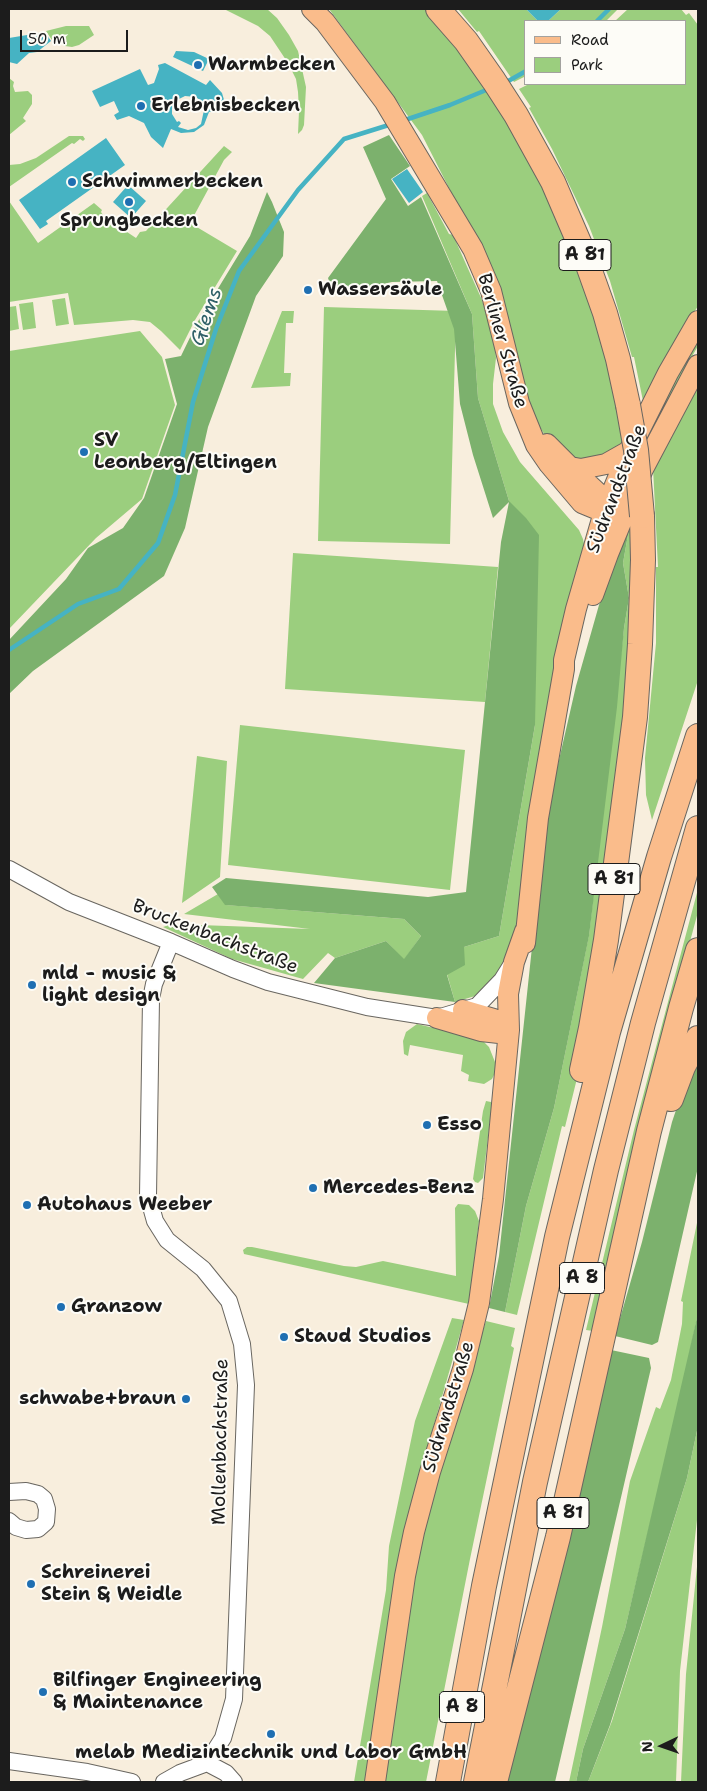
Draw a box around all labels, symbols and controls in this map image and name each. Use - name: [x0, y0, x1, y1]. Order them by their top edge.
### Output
- scale bar: [22, 20, 130, 52]
- legend: [524, 20, 687, 85]
- text: 50 m: [28, 29, 66, 49]
- text: Road: [571, 30, 609, 50]
- place label: Warmbecken: [208, 54, 335, 76]
- text: Park: [571, 55, 603, 75]
- marker: Warmbecken: [192, 59, 204, 71]
- place label: Erlebnisbecken: [151, 95, 300, 117]
- marker: Erlebnisbecken: [135, 100, 147, 112]
- place label: Schwimmerbecken: [82, 171, 263, 193]
- marker: Schwimmerbecken: [66, 176, 78, 188]
- marker: Sprungbecken: [123, 196, 135, 208]
- place label: Sprungbecken: [60, 210, 198, 232]
- road number: A 81: [559, 240, 611, 270]
- street label: Berliner Straße: [472, 271, 532, 411]
- place label: Wassersäule: [318, 279, 442, 301]
- marker: Wassersäule: [302, 284, 314, 296]
- water label: Glems: [186, 285, 228, 349]
- street label: Südrandstraße: [582, 421, 652, 557]
- place label: SV Leonberg/Eltingen: [94, 430, 277, 474]
- marker: SV Leonberg/Eltingen: [78, 446, 90, 458]
- road number: A 81: [588, 864, 640, 894]
- street label: Bruckenbachstraße: [129, 895, 301, 979]
- place label: mld - music & light design: [42, 963, 176, 1007]
- marker: mld - music & light design: [26, 979, 38, 991]
- place label: Esso: [437, 1114, 482, 1136]
- marker: Esso: [421, 1119, 433, 1131]
- place label: Mercedes-Benz: [323, 1177, 475, 1199]
- marker: Mercedes-Benz: [307, 1182, 319, 1194]
- place label: Autohaus Weeber: [37, 1194, 212, 1216]
- marker: Autohaus Weeber: [21, 1199, 33, 1211]
- road number: A 8: [560, 1262, 604, 1294]
- place label: Granzow: [71, 1296, 162, 1318]
- marker: Granzow: [55, 1301, 67, 1313]
- place label: Staud Studios: [294, 1326, 431, 1348]
- marker: Staud Studios: [278, 1331, 290, 1343]
- street label: Südrandstraße: [418, 1339, 480, 1475]
- street label: Mollenbachstraße: [208, 1359, 234, 1525]
- place label: schwabe+braun: [19, 1388, 176, 1410]
- marker: schwabe+braun: [180, 1393, 192, 1405]
- road number: A 81: [537, 1498, 589, 1529]
- place label: Schreinerei Stein & Weidle: [41, 1562, 183, 1606]
- marker: Schreinerei Stein & Weidle: [25, 1578, 37, 1590]
- place label: Bilfinger Engineering & Maintenance: [53, 1670, 262, 1714]
- marker: Bilfinger Engineering & Maintenance: [37, 1686, 49, 1698]
- road number: A 8: [440, 1691, 484, 1722]
- north arrow: [637, 1721, 687, 1771]
- marker: melab Medizintechnik und Labor GmbH: [265, 1728, 277, 1740]
- text: N: [638, 1741, 656, 1753]
- place label: melab Medizintechnik und Labor GmbH: [75, 1742, 467, 1764]

